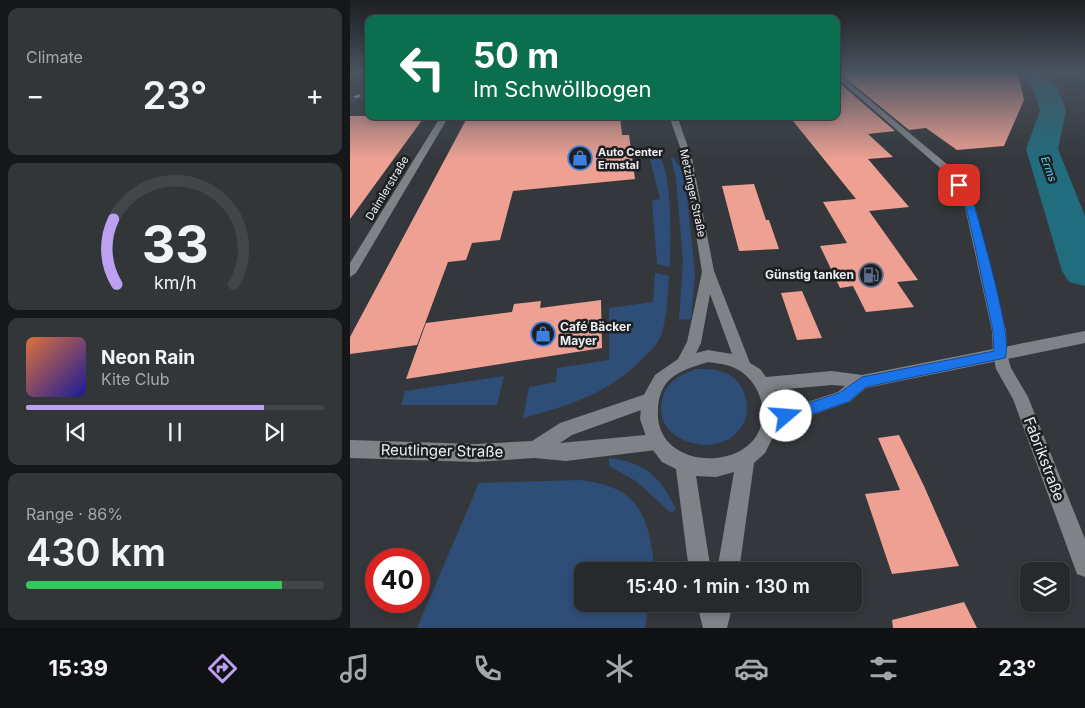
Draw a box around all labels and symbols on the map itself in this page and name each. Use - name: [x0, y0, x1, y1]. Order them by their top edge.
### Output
- shop icon: Auto Center Ermstal: [567, 145, 593, 171]
- place label: Auto Center Ermstal: [598, 145, 663, 172]
- street label: Metzinger Straße: [677, 148, 709, 238]
- street label: Daimlerstraße: [362, 153, 412, 223]
- water label: Erms: [1038, 154, 1060, 184]
- pin: [938, 164, 980, 206]
- fuel station icon: Günstig tanken: [858, 262, 884, 288]
- place label: Günstig tanken: [765, 267, 854, 282]
- place label: Café Bäcker Mayer: [560, 319, 631, 348]
- shop icon: Café Bäcker Mayer: [530, 321, 556, 347]
- position arrow: [759, 389, 811, 441]
- street label: Fabrikstraße: [1020, 414, 1069, 504]
- street label: Reutlinger Straße: [381, 440, 503, 461]
- speed limit sign: 40: [365, 548, 430, 613]

